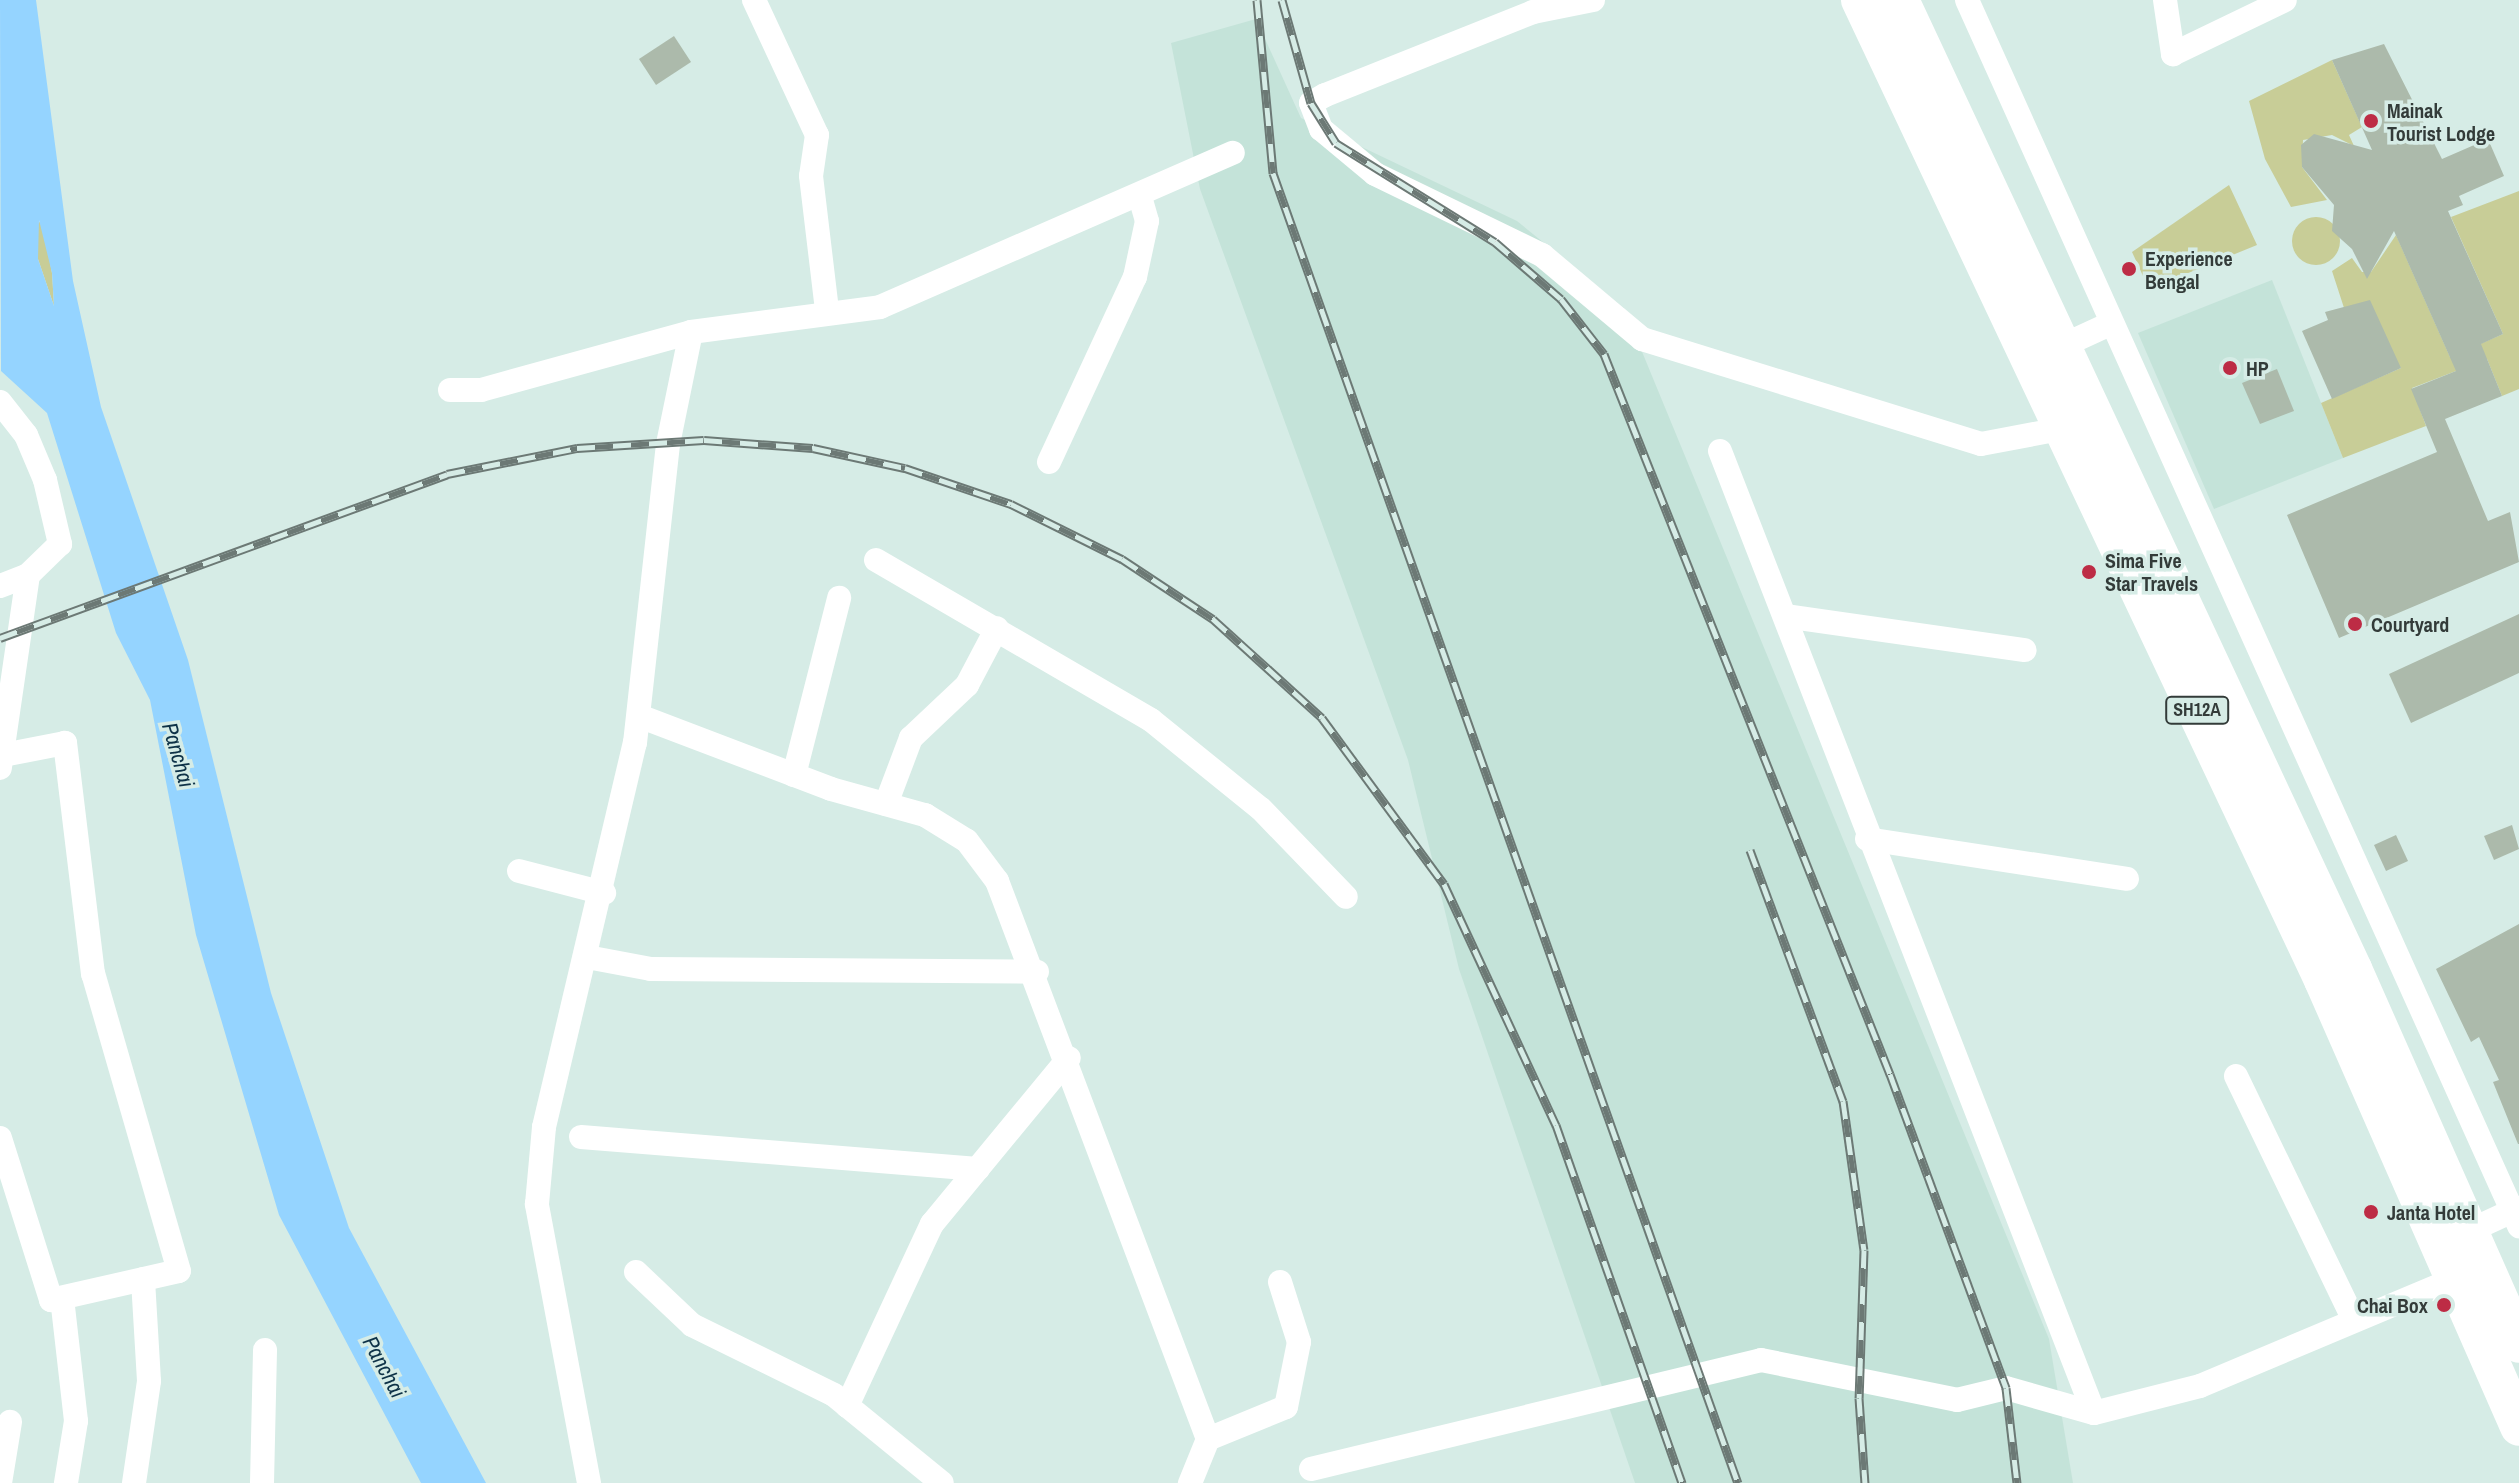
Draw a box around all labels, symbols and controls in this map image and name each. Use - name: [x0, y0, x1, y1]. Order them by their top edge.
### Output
- place label: Mainak Tourist Lodge: [2387, 98, 2495, 145]
- marker: Mainak Tourist Lodge: [2362, 112, 2380, 130]
- place label: Experience Bengal: [2145, 246, 2233, 293]
- marker: Experience Bengal: [2120, 260, 2138, 278]
- place label: HP: [2246, 356, 2269, 380]
- marker: HP: [2221, 359, 2239, 377]
- place label: Sima Five Star Travels: [2105, 548, 2198, 595]
- marker: Sima Five Star Travels: [2080, 563, 2098, 581]
- place label: Courtyard: [2371, 612, 2449, 636]
- marker: Courtyard: [2346, 615, 2364, 633]
- road number: SH12A: [2165, 696, 2229, 724]
- water label: Panchai: [156, 720, 200, 790]
- place label: Janta Hotel: [2387, 1200, 2475, 1224]
- marker: Janta Hotel: [2362, 1203, 2380, 1221]
- place label: Chai Box: [2357, 1293, 2428, 1317]
- marker: Chai Box: [2435, 1296, 2453, 1314]
- water label: Panchai: [357, 1332, 411, 1402]

